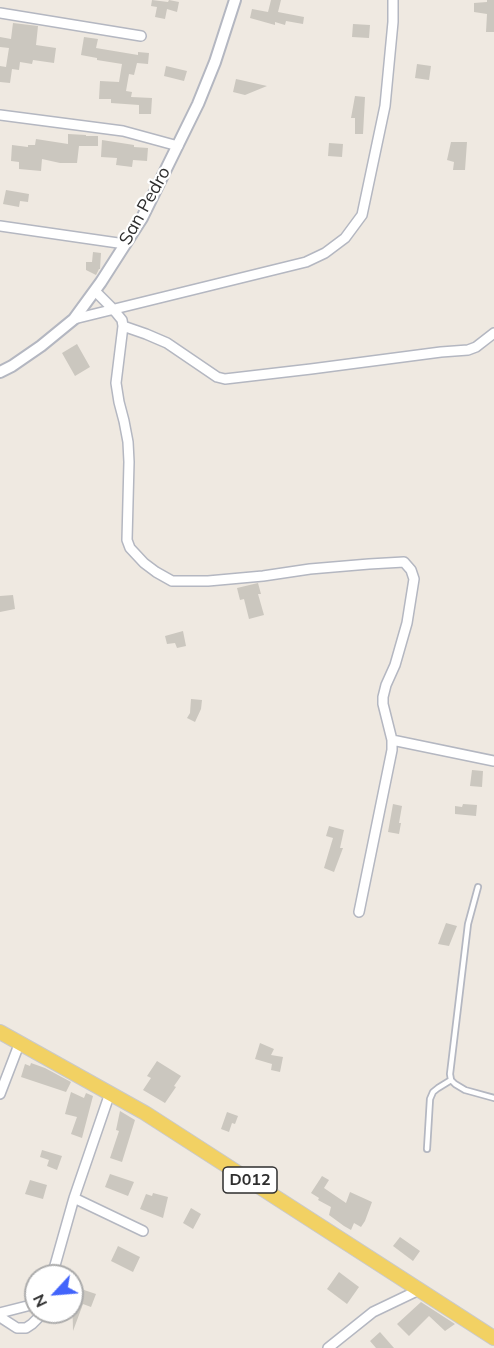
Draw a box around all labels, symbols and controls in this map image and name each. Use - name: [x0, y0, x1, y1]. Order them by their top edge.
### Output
- street label: San Pedro: [115, 163, 175, 249]
- road number: D012: [223, 1167, 277, 1193]
- north arrow: [24, 1264, 84, 1324]
- text: N: [28, 1291, 51, 1311]

